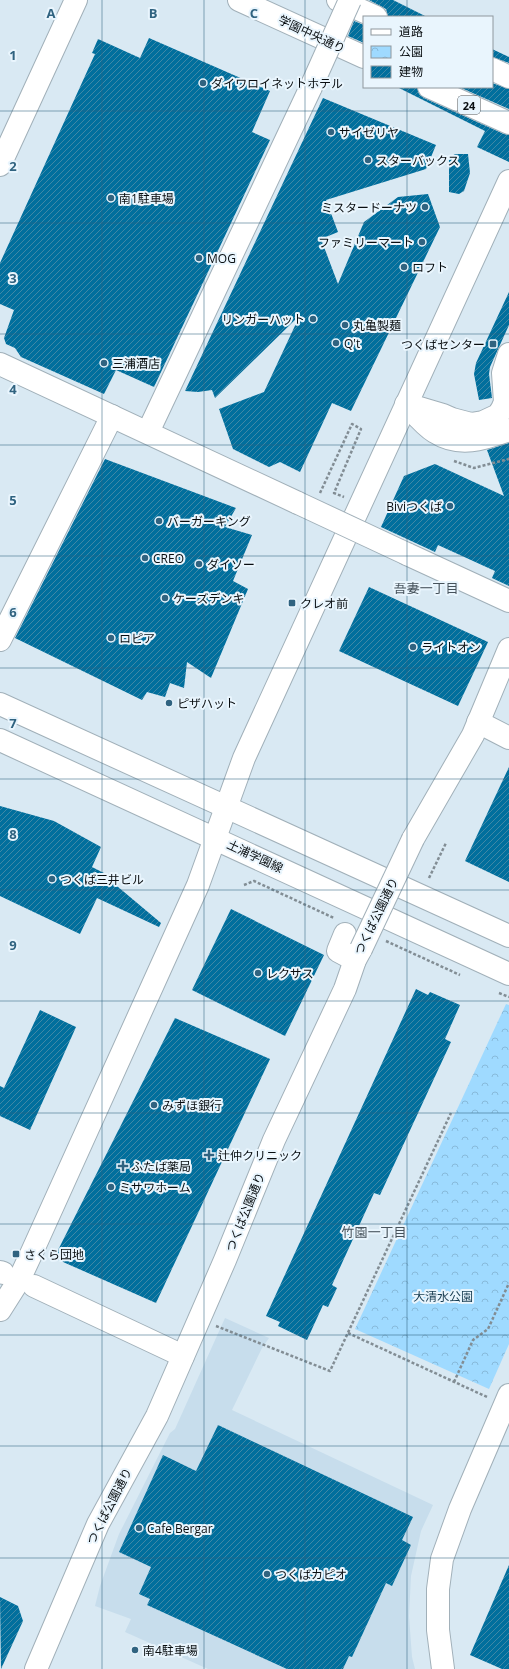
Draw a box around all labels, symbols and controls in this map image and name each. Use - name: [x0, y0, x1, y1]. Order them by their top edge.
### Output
- text: A: [47, 4, 56, 22]
- text: B: [149, 4, 158, 22]
- text: C: [250, 4, 258, 22]
- street label: 学園中央通り: [276, 11, 348, 57]
- legend: [363, 16, 493, 88]
- text: 道路: [399, 23, 423, 40]
- text: 公園: [399, 43, 423, 60]
- text: 1: [9, 46, 17, 64]
- text: 建物: [399, 63, 423, 80]
- place label: ダイワロイネットホテル: [211, 75, 343, 92]
- marker: ダイワロイネットホテル: [198, 78, 208, 88]
- road number: 24: [458, 96, 480, 114]
- place label: サイゼリヤ: [339, 124, 399, 141]
- marker: サイゼリヤ: [326, 127, 336, 137]
- place label: スターバックス: [376, 152, 460, 169]
- marker: スターバックス: [363, 155, 373, 165]
- text: 2: [9, 157, 17, 175]
- place label: 南1駐車場: [119, 190, 174, 207]
- marker: 南1駐車場: [106, 193, 116, 203]
- place label: ミスタードーナツ: [321, 199, 417, 216]
- marker: ミスタードーナツ: [420, 202, 430, 212]
- place label: ファミリーマート: [318, 234, 414, 251]
- marker: ファミリーマート: [417, 237, 427, 247]
- place label: MOG: [207, 250, 236, 267]
- marker: MOG: [194, 253, 204, 263]
- place label: ロフト: [412, 259, 448, 276]
- marker: ロフト: [399, 262, 409, 272]
- text: 3: [9, 269, 17, 287]
- place label: リンガーハット: [221, 311, 305, 328]
- marker: リンガーハット: [308, 314, 318, 324]
- place label: 丸亀製麺: [353, 317, 401, 334]
- marker: 丸亀製麺: [340, 320, 350, 330]
- place label: Q't: [344, 335, 360, 352]
- place label: つくばセンター: [401, 336, 485, 353]
- marker: Q't: [331, 338, 341, 348]
- marker: つくばセンター: [488, 339, 498, 349]
- place label: 三浦酒店: [112, 355, 160, 372]
- marker: 三浦酒店: [99, 358, 109, 368]
- text: 4: [9, 380, 17, 398]
- text: 5: [9, 491, 17, 509]
- place label: Biviつくば: [386, 498, 442, 515]
- marker: Biviつくば: [445, 501, 455, 511]
- place label: バーガーキング: [167, 513, 251, 530]
- marker: バーガーキング: [154, 516, 164, 526]
- place label: CREO: [153, 550, 184, 567]
- marker: CREO: [140, 553, 150, 563]
- place label: ダイソー: [207, 556, 255, 573]
- marker: ダイソー: [194, 559, 204, 569]
- district label: 吾妻一丁目: [393, 579, 459, 597]
- place label: ケーズデンキ: [173, 590, 244, 607]
- marker: ケーズデンキ: [160, 593, 170, 603]
- place label: クレオ前: [300, 595, 348, 612]
- marker: クレオ前: [287, 598, 297, 608]
- text: 6: [9, 603, 17, 621]
- place label: ロピア: [119, 630, 155, 647]
- marker: ロピア: [106, 633, 116, 643]
- place label: ライトオン: [421, 639, 481, 656]
- marker: ライトオン: [408, 642, 418, 652]
- place label: ピザハット: [177, 695, 237, 712]
- marker: ピザハット: [164, 698, 174, 708]
- text: 7: [9, 714, 17, 732]
- text: 8: [9, 825, 17, 843]
- street label: 土浦学園線: [224, 836, 286, 876]
- place label: つくば三井ビル: [60, 871, 144, 888]
- marker: つくば三井ビル: [47, 874, 57, 884]
- street label: つくば公園通り: [350, 875, 402, 957]
- text: 9: [9, 936, 17, 954]
- place label: レクサス: [266, 965, 314, 982]
- marker: レクサス: [253, 968, 263, 978]
- place label: みずほ銀行: [162, 1097, 222, 1114]
- marker: みずほ銀行: [149, 1100, 159, 1110]
- place label: 辻仲クリニック: [218, 1147, 302, 1164]
- marker: 辻仲クリニック: [203, 1149, 215, 1161]
- place label: ふたば薬局: [131, 1158, 191, 1175]
- marker: ふたば薬局: [118, 1161, 128, 1171]
- street label: つくば公園通り: [221, 1170, 269, 1254]
- place label: ミサワホーム: [119, 1179, 191, 1196]
- marker: ミサワホーム: [106, 1182, 116, 1192]
- district label: 竹園一丁目: [341, 1223, 407, 1241]
- place label: さくら団地: [24, 1246, 84, 1263]
- marker: さくら団地: [11, 1249, 21, 1259]
- park label: 大清水公園: [413, 1288, 473, 1305]
- street label: つくば公園通り: [82, 1465, 136, 1547]
- place label: Cafe Bergar: [147, 1520, 213, 1537]
- marker: Cafe Bergar: [134, 1523, 144, 1533]
- place label: つくばカピオ: [275, 1566, 347, 1583]
- marker: つくばカピオ: [262, 1569, 272, 1579]
- place label: 南4駐車場: [143, 1642, 198, 1659]
- marker: 南4駐車場: [130, 1645, 140, 1655]

